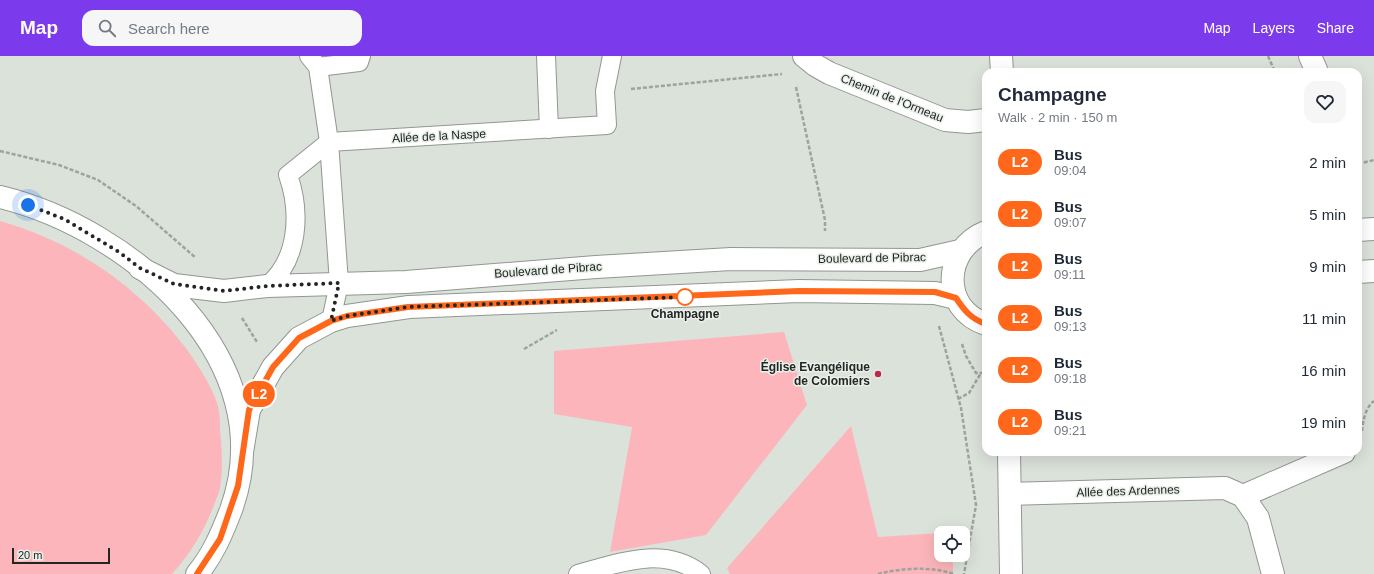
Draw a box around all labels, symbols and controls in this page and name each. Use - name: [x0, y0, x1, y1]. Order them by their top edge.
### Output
- search box: [82, 10, 362, 46]
- text: Map: [20, 17, 58, 38]
- icon: search: [96, 17, 118, 39]
- text: Search here: [128, 20, 210, 37]
- text: Map: [1203, 20, 1231, 36]
- text: Layers: [1253, 20, 1295, 36]
- text: Share: [1317, 20, 1354, 36]
- street label: Chemin de l'Ormeau: [839, 71, 945, 125]
- button: heart: [1304, 81, 1346, 123]
- text: Champagne: [998, 84, 1107, 105]
- text: Walk · 2 min · 150 m: [998, 110, 1117, 125]
- street label: Allée de la Naspe: [392, 127, 487, 145]
- text: Bus: [1054, 146, 1082, 163]
- text: L2: [1012, 154, 1028, 170]
- text: 2 min: [1309, 154, 1346, 171]
- text: 09:04: [1054, 163, 1087, 178]
- your location: [18, 195, 38, 215]
- text: Bus: [1054, 198, 1082, 215]
- text: L2: [1012, 206, 1028, 222]
- text: 5 min: [1309, 206, 1346, 223]
- text: 09:07: [1054, 215, 1087, 230]
- street label: Boulevard de Pibrac: [818, 250, 926, 266]
- text: Bus: [1054, 250, 1082, 267]
- text: L2: [1012, 258, 1028, 274]
- text: 9 min: [1309, 258, 1346, 275]
- street label: Boulevard de Pibrac: [494, 259, 602, 281]
- text: 09:11: [1054, 267, 1086, 282]
- marker: Champagne: [676, 288, 694, 306]
- text: Bus: [1054, 302, 1082, 319]
- place label: Champagne: [651, 307, 720, 321]
- text: L2: [1012, 310, 1028, 326]
- text: 11 min: [1302, 310, 1346, 327]
- text: 09:13: [1054, 319, 1087, 334]
- text: Bus: [1054, 354, 1082, 371]
- place label: Église Evangélique de Colomiers: [761, 359, 870, 388]
- text: L2: [1012, 362, 1028, 378]
- text: 16 min: [1301, 362, 1346, 379]
- marker: Église Evangélique de Colomiers: [873, 369, 883, 379]
- text: 09:18: [1054, 371, 1087, 386]
- line badge: L2: [241, 381, 277, 407]
- text: L2: [251, 386, 267, 402]
- text: Bus: [1054, 406, 1082, 423]
- text: L2: [1012, 414, 1028, 430]
- text: 19 min: [1301, 414, 1346, 431]
- text: 09:21: [1054, 423, 1087, 438]
- street label: Allée des Ardennes: [1076, 482, 1180, 500]
- map controls: [934, 526, 970, 562]
- button: locate: [934, 526, 970, 562]
- scale bar: [12, 546, 110, 565]
- text: 20 m: [18, 549, 42, 561]

